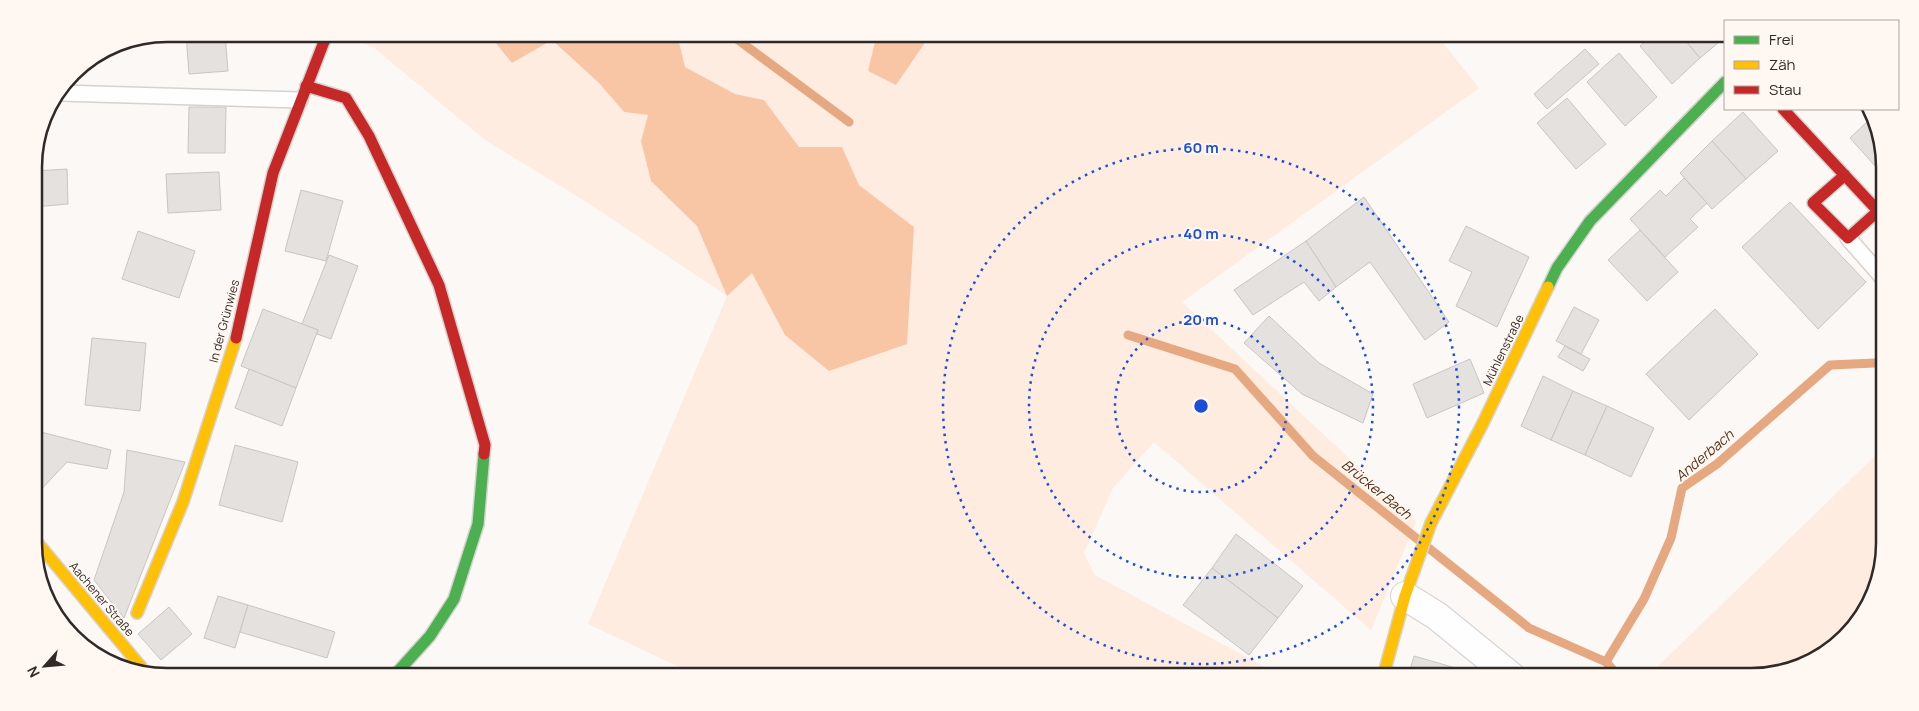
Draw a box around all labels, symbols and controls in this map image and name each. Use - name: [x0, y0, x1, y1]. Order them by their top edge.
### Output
- legend: [1724, 20, 1899, 110]
- text: Frei: [1769, 29, 1794, 50]
- text: Zäh: [1769, 54, 1796, 75]
- text: Stau: [1769, 79, 1802, 100]
- text: 60 m: [1183, 137, 1219, 158]
- text: 40 m: [1183, 223, 1219, 244]
- street label: In der Grünwies: [205, 277, 243, 365]
- text: 20 m: [1183, 309, 1219, 330]
- street label: Mühlenstraße: [1478, 312, 1528, 388]
- centre of rings: [1192, 397, 1210, 415]
- water label: Anderbach: [1671, 425, 1738, 485]
- water label: Brücker Bach: [1338, 455, 1417, 524]
- street label: Aachener Straße: [66, 558, 138, 640]
- north arrow: [20, 641, 70, 691]
- text: N: [22, 663, 44, 681]

